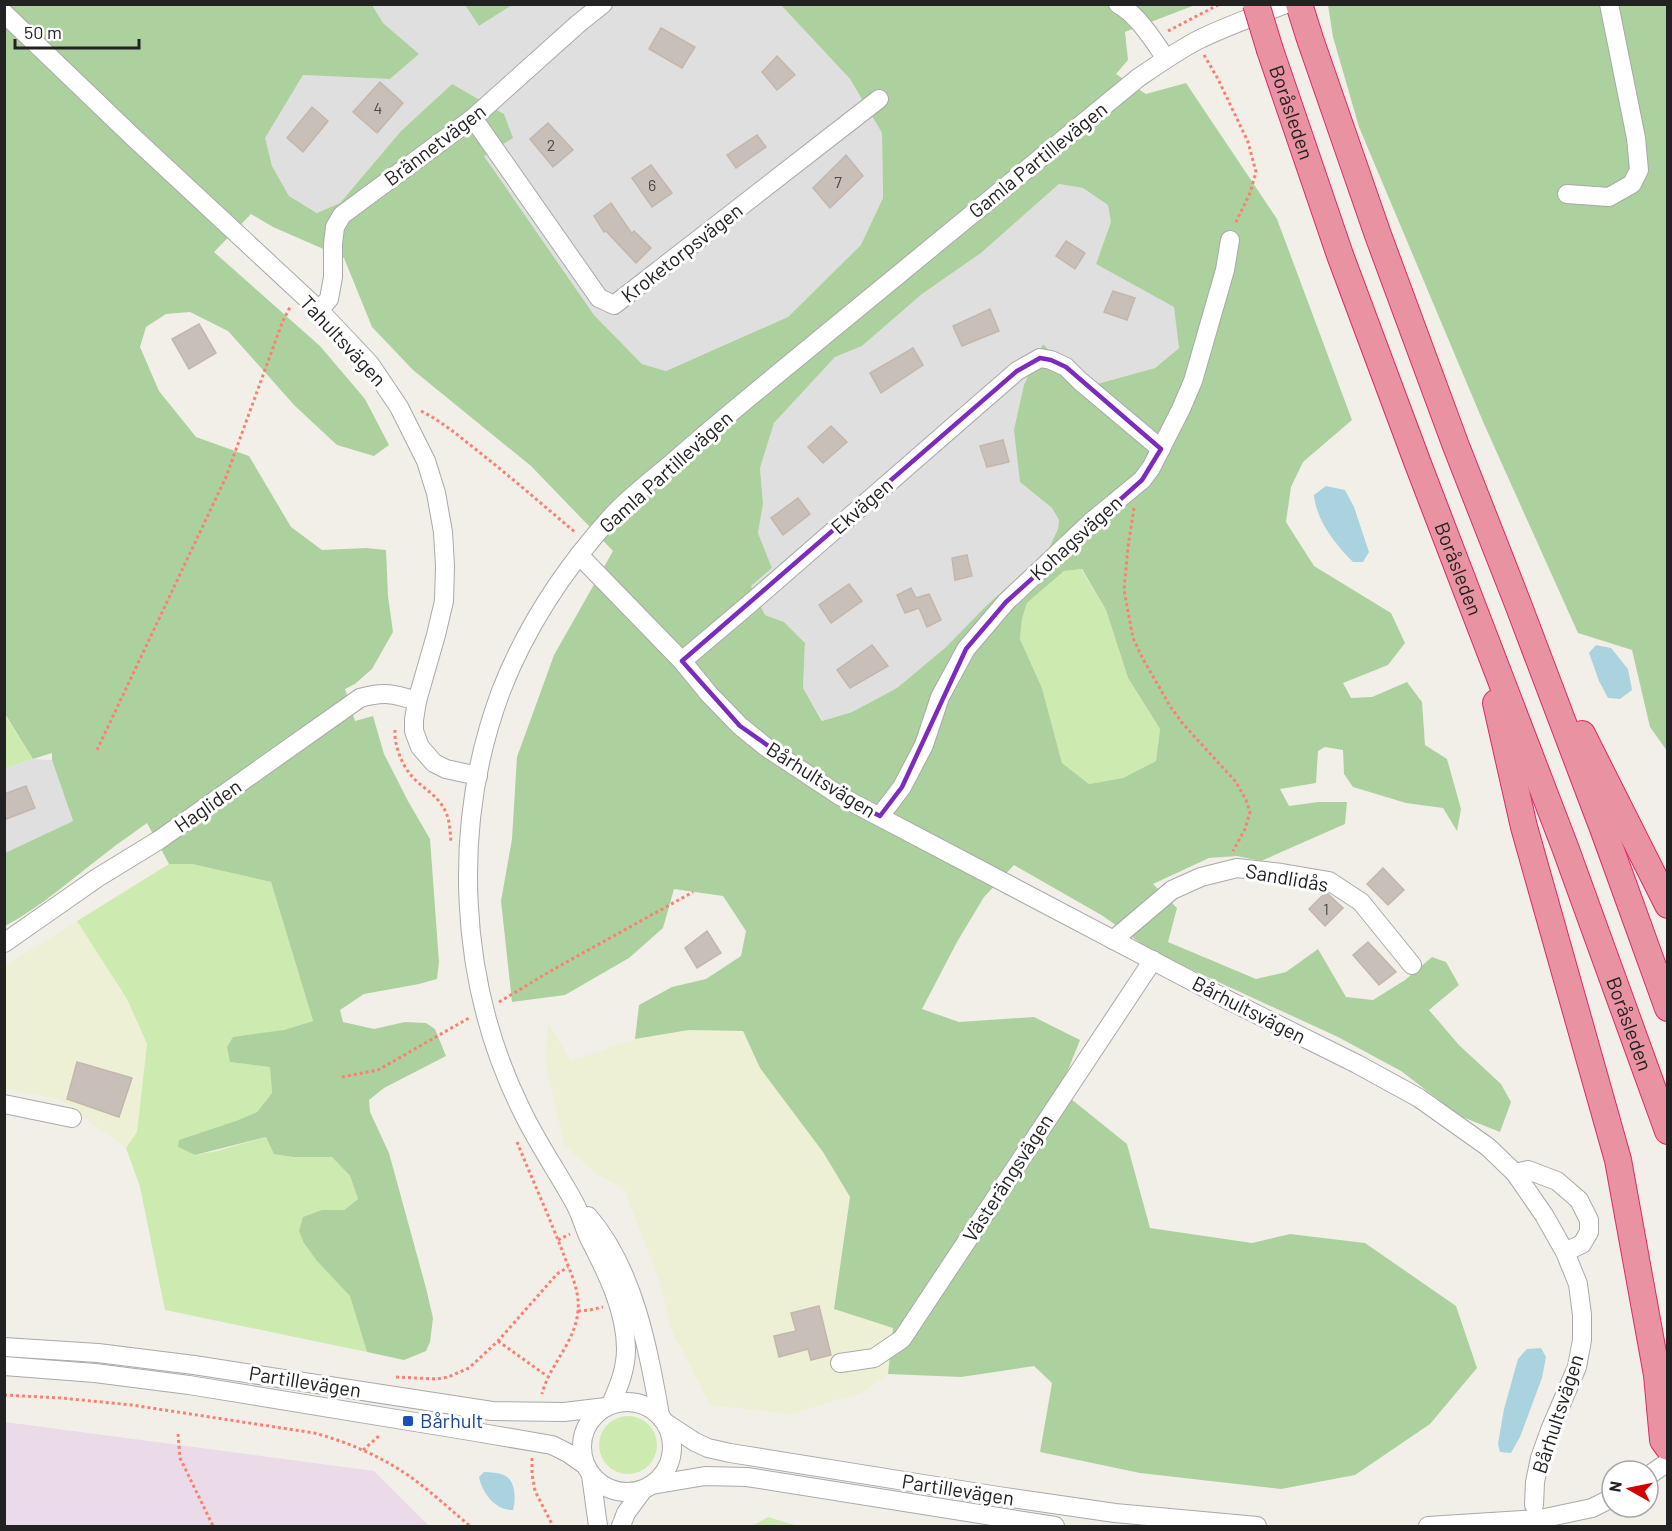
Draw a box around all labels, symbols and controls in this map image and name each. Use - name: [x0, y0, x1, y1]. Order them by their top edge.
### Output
- scale bar: [15, 12, 140, 50]
- text: 50 m: [24, 21, 62, 43]
- street label: Boråsleden: [1265, 62, 1319, 162]
- street label: Gamla Partillevägen: [963, 96, 1111, 222]
- house number: 4: [374, 98, 382, 117]
- street label: Brännetvägen: [379, 98, 490, 190]
- house number: 2: [547, 135, 555, 154]
- house number: 7: [834, 172, 842, 191]
- house number: 6: [648, 175, 656, 194]
- street label: Kroketorpsvägen: [616, 197, 747, 307]
- street label: Tahultsvägen: [296, 290, 392, 391]
- street label: Gamla Partillevägen: [594, 405, 737, 537]
- street label: Ekvägen: [826, 472, 897, 538]
- street label: Kohagsvägen: [1025, 490, 1126, 585]
- street label: Boråsleden: [1430, 518, 1488, 619]
- street label: Bårhultsvägen: [763, 736, 880, 822]
- street label: Hagliden: [169, 774, 245, 837]
- street label: Sandlidås: [1244, 858, 1331, 896]
- house number: 1: [1323, 899, 1329, 918]
- street label: Bårhultsvägen: [1189, 970, 1310, 1048]
- street label: Boråsleden: [1602, 973, 1658, 1074]
- street label: Västerängsvägen: [957, 1109, 1057, 1246]
- street label: Bårhultsvägen: [1526, 1351, 1588, 1476]
- street label: Partillevägen: [247, 1360, 363, 1402]
- place label: Bårhult: [420, 1408, 483, 1432]
- marker: Bårhult: [401, 1414, 415, 1428]
- north arrow: [1600, 1459, 1660, 1519]
- street label: Partillevägen: [900, 1468, 1016, 1510]
- text: N: [1604, 1480, 1625, 1493]

